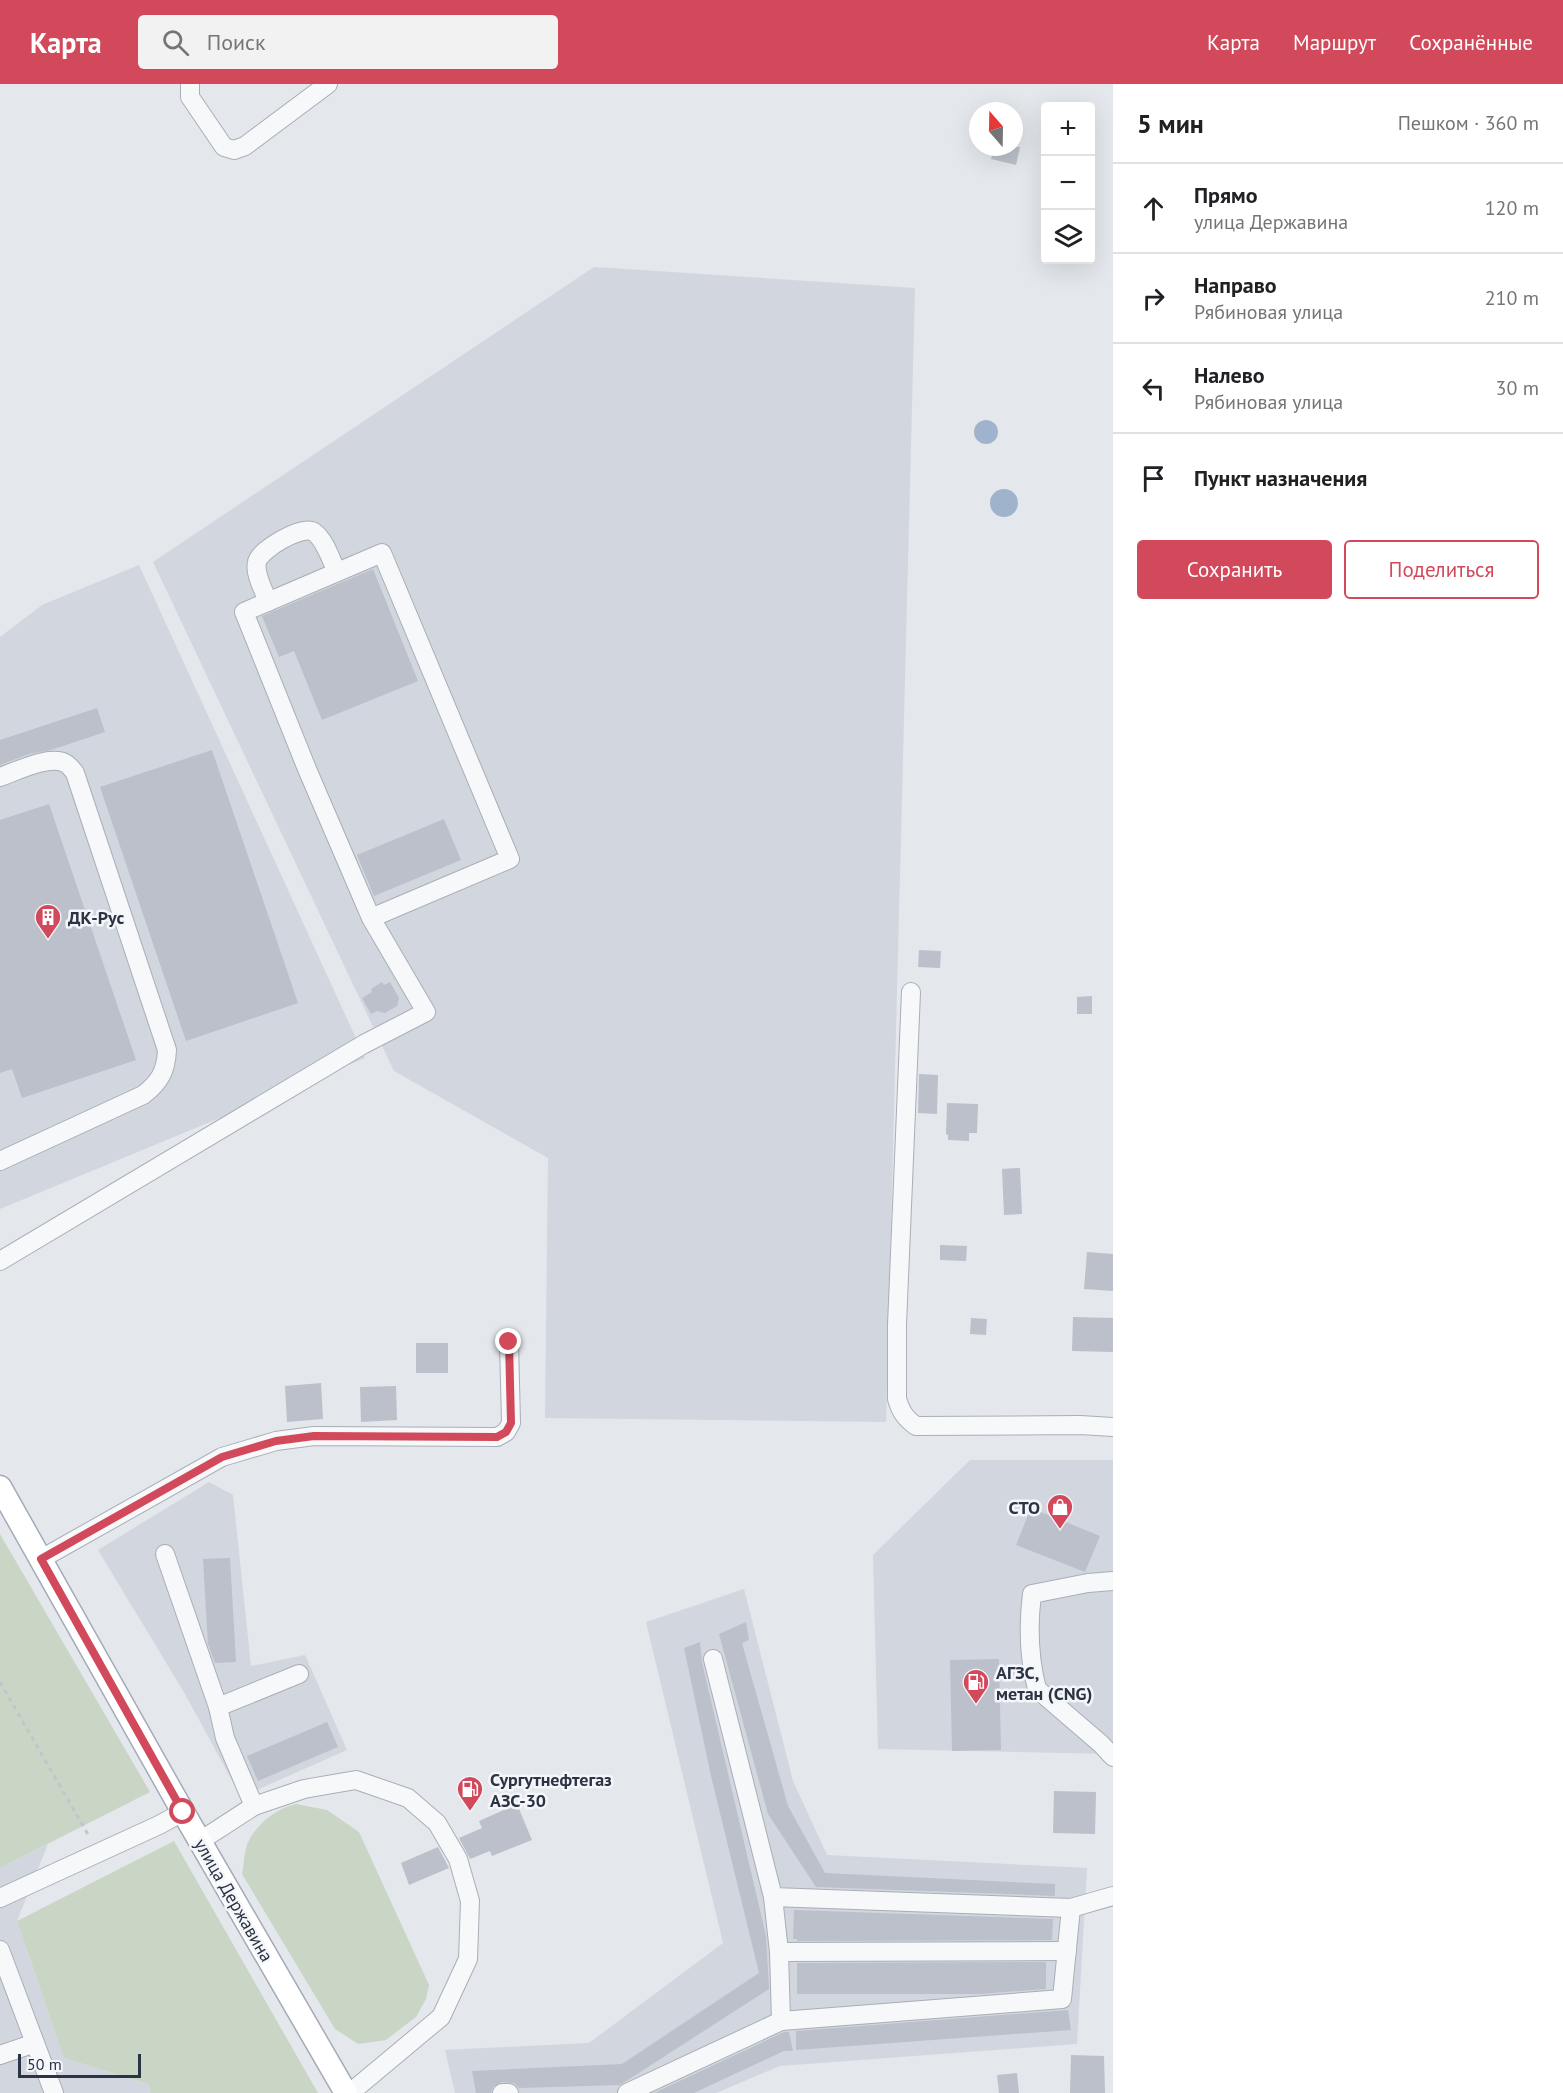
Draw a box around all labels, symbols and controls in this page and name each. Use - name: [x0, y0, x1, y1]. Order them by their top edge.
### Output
- search box: [138, 15, 558, 69]
- text: Карта: [30, 24, 102, 61]
- icon: search: [159, 26, 192, 59]
- text: Поиск: [207, 28, 266, 56]
- text: Карта: [1207, 29, 1260, 56]
- text: Маршрут: [1293, 29, 1376, 56]
- text: Сохранённые: [1409, 29, 1533, 56]
- north arrow: [969, 102, 1023, 156]
- map controls: [1041, 102, 1095, 264]
- button: +: [1041, 102, 1095, 156]
- text: 5 мин: [1137, 107, 1204, 140]
- text: Пешком · 360 m: [1398, 110, 1539, 136]
- button: −: [1041, 156, 1095, 210]
- text: Прямо: [1194, 181, 1257, 209]
- icon: ahead: [1137, 192, 1170, 225]
- text: 120 m: [1485, 195, 1539, 221]
- text: улица Державина: [1194, 209, 1348, 235]
- button: layers: [1041, 210, 1095, 264]
- text: Направо: [1194, 271, 1277, 299]
- icon: right: [1137, 282, 1170, 315]
- text: 210 m: [1485, 285, 1539, 311]
- text: Рябиновая улица: [1194, 299, 1343, 325]
- text: Налево: [1194, 361, 1265, 389]
- icon: left: [1137, 372, 1170, 405]
- text: 30 m: [1496, 375, 1539, 401]
- text: Рябиновая улица: [1194, 389, 1343, 415]
- icon: arrive: [1137, 462, 1170, 495]
- text: Пункт назначения: [1194, 464, 1367, 492]
- button: Сохранить: [1137, 540, 1332, 599]
- button: Поделиться: [1344, 540, 1539, 599]
- building icon: ДК-Рус: [33, 902, 63, 940]
- place label: ДК-Рус: [68, 906, 124, 929]
- route end: [495, 1328, 521, 1354]
- shop icon: СТО: [1045, 1492, 1075, 1530]
- place label: СТО: [1008, 1496, 1040, 1519]
- place label: АГЗС, метан (CNG): [996, 1661, 1092, 1705]
- fuel station icon: АГЗС, метан (CNG): [961, 1667, 991, 1705]
- place label: Сургутнефтегаз АЗС-30: [490, 1768, 612, 1812]
- fuel station icon: Сургутнефтегаз АЗС-30: [455, 1774, 485, 1812]
- route start: [169, 1798, 195, 1824]
- street label: улица Державина: [189, 1834, 279, 1966]
- scale bar: [18, 2051, 141, 2078]
- text: 50 m: [27, 2054, 62, 2074]

